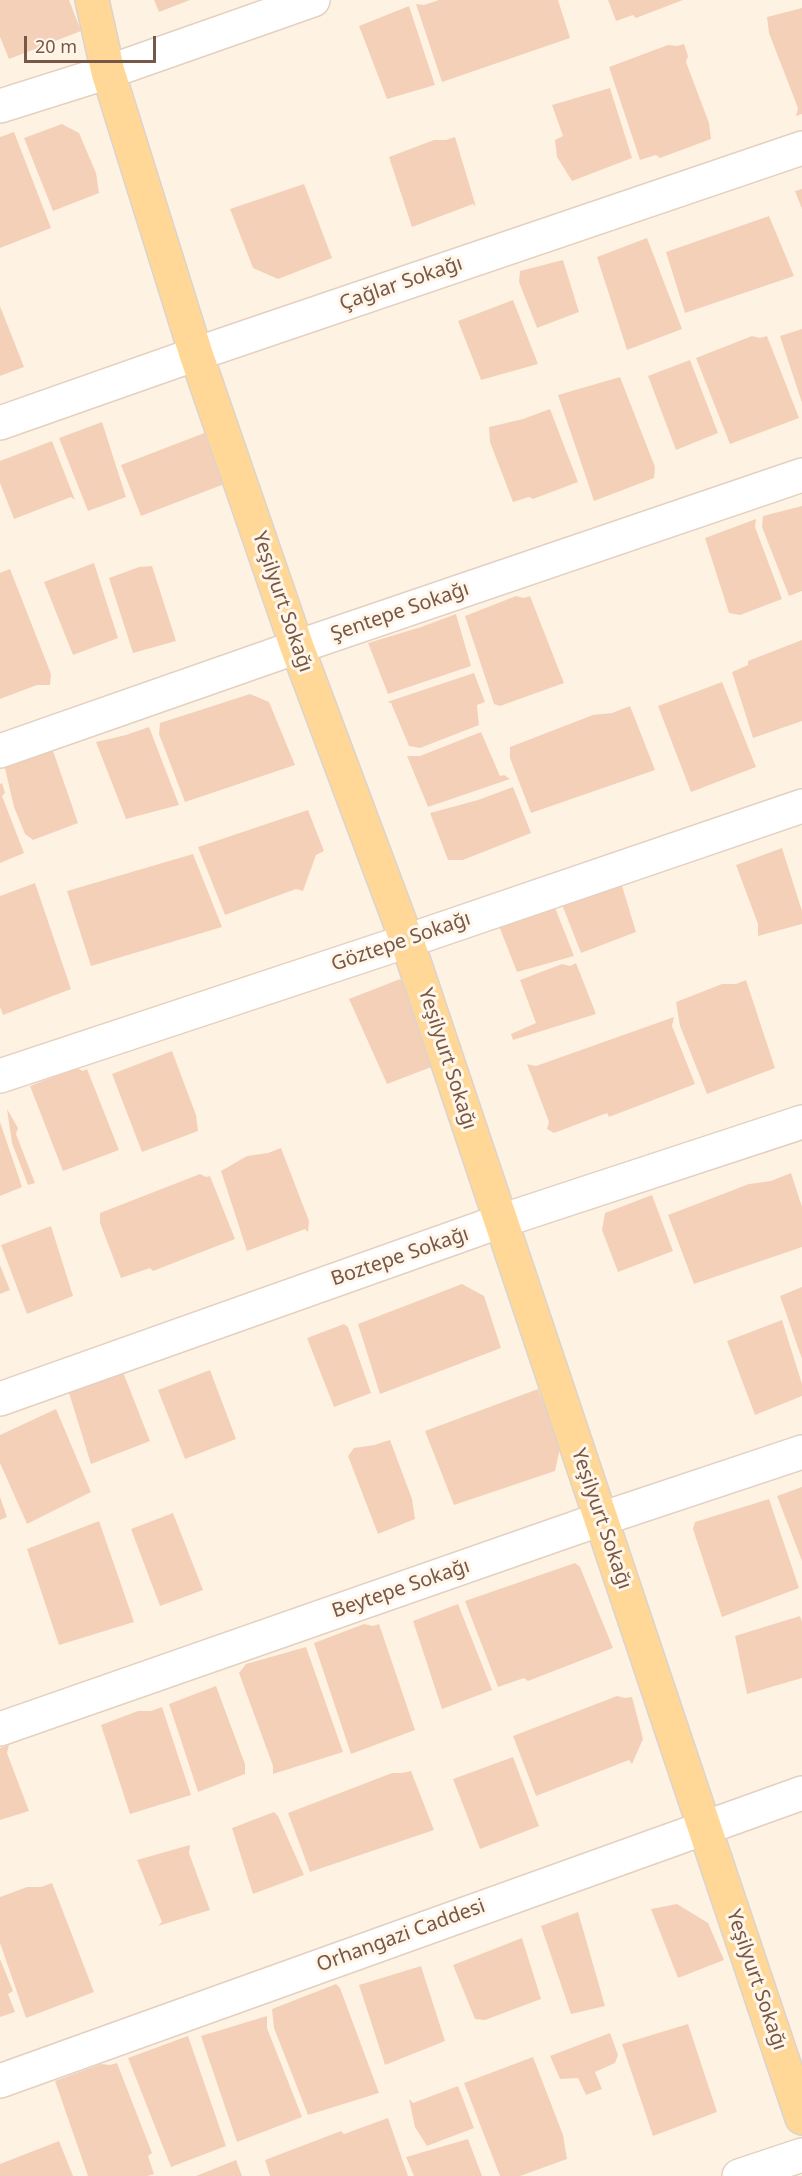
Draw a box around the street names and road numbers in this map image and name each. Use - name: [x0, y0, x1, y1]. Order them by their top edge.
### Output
- street label: Çağlar Sokağı: [336, 252, 466, 316]
- street label: Yeşilyurt Sokağı: [247, 529, 317, 675]
- street label: Şentepe Sokağı: [328, 577, 472, 647]
- street label: Göztepe Sokağı: [328, 907, 474, 977]
- street label: Yeşilyurt Sokağı: [413, 985, 481, 1133]
- street label: Boztepe Sokağı: [328, 1222, 472, 1292]
- street label: Yeşilyurt Sokağı: [566, 1446, 636, 1592]
- street label: Beytepe Sokağı: [329, 1554, 473, 1624]
- street label: Orhangazi Caddesi: [313, 1894, 489, 1978]
- street label: Yeşilyurt Sokağı: [721, 1907, 791, 2053]

